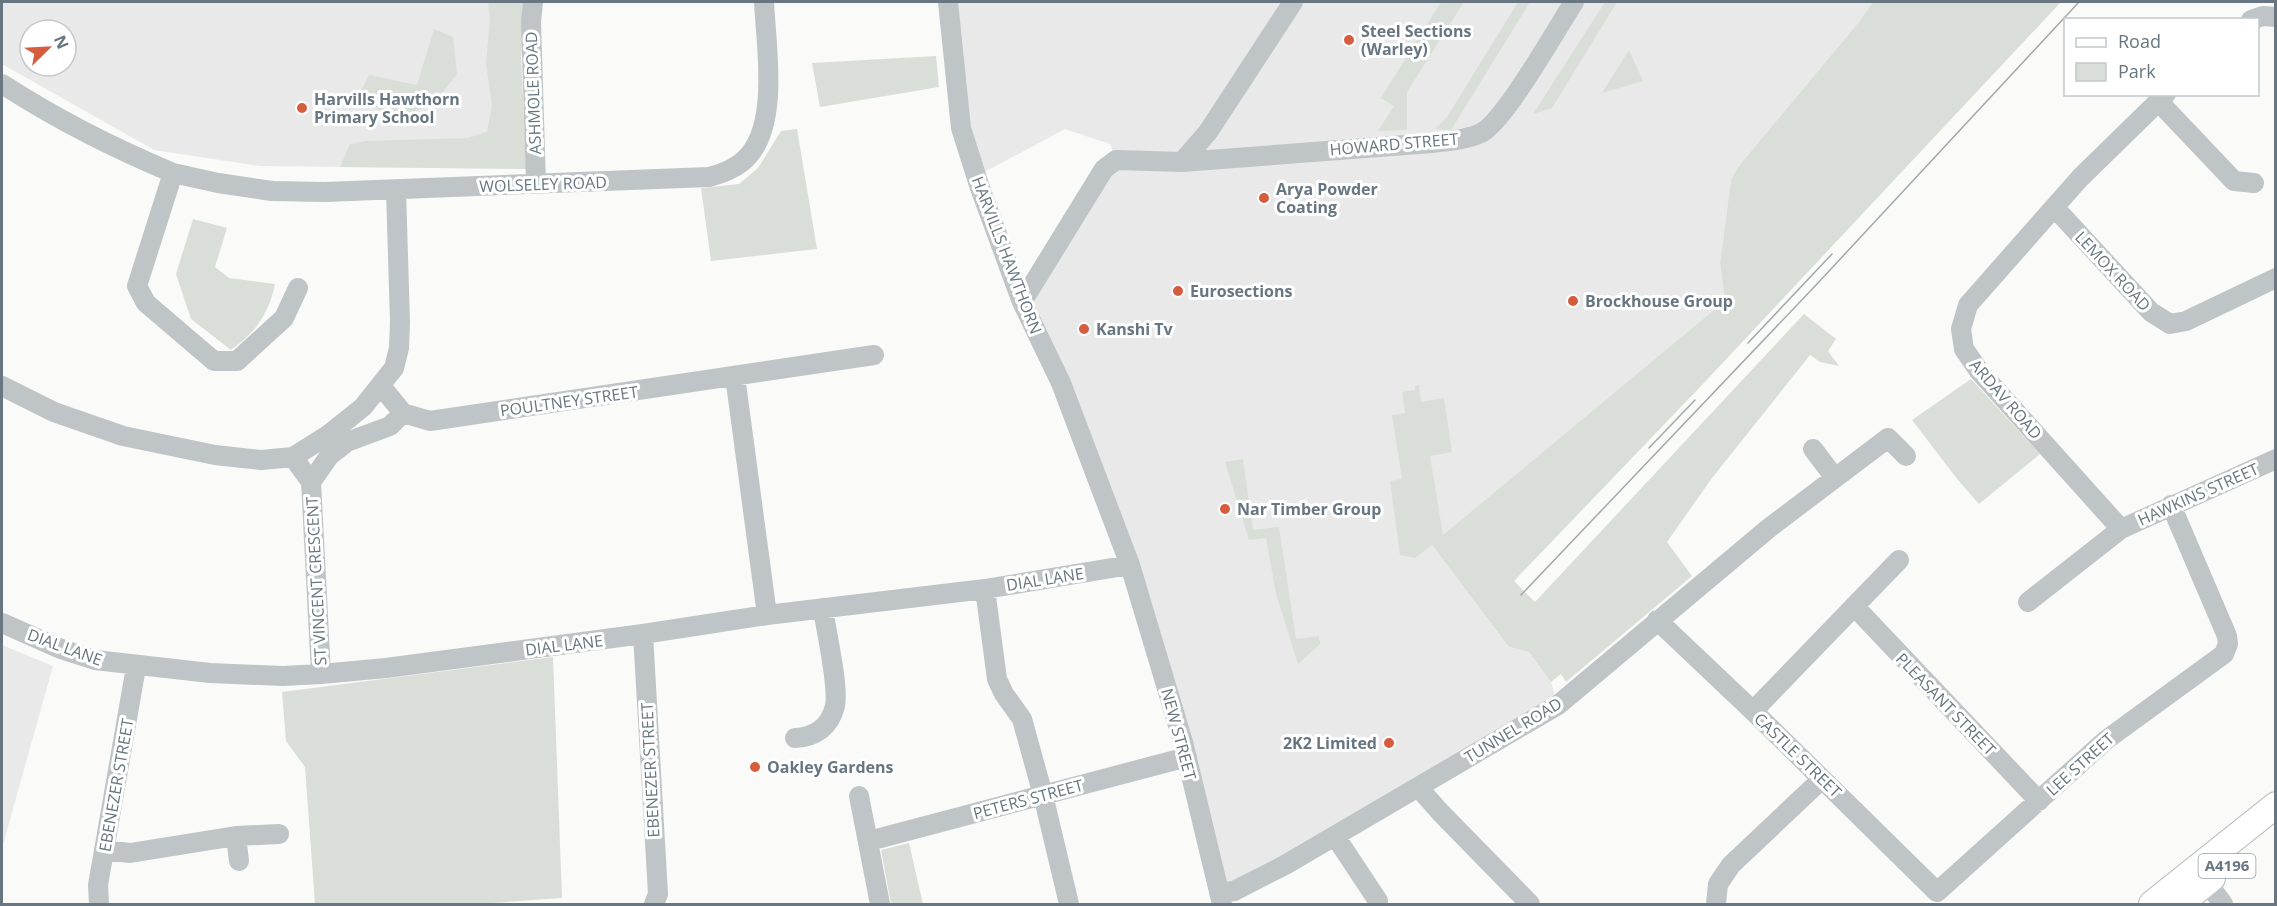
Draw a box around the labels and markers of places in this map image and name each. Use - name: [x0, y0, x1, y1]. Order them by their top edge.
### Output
- place label: Steel Sections (Warley): [1361, 20, 1471, 60]
- marker: Steel Sections (Warley): [1342, 33, 1356, 47]
- place label: Harvills Hawthorn Primary School: [314, 88, 460, 128]
- marker: Harvills Hawthorn Primary School: [295, 101, 309, 115]
- place label: Arya Powder Coating: [1276, 178, 1378, 218]
- marker: Arya Powder Coating: [1257, 191, 1271, 205]
- place label: Eurosections: [1190, 280, 1293, 302]
- marker: Eurosections: [1171, 284, 1185, 298]
- place label: Brockhouse Group: [1585, 290, 1733, 312]
- marker: Brockhouse Group: [1566, 294, 1580, 308]
- place label: Kanshi Tv: [1096, 318, 1174, 340]
- marker: Kanshi Tv: [1077, 322, 1091, 336]
- place label: Nar Timber Group: [1237, 498, 1381, 520]
- marker: Nar Timber Group: [1218, 502, 1232, 516]
- place label: 2K2 Limited: [1283, 732, 1377, 754]
- marker: 2K2 Limited: [1382, 736, 1396, 750]
- place label: Oakley Gardens: [767, 756, 894, 778]
- marker: Oakley Gardens: [748, 760, 762, 774]

